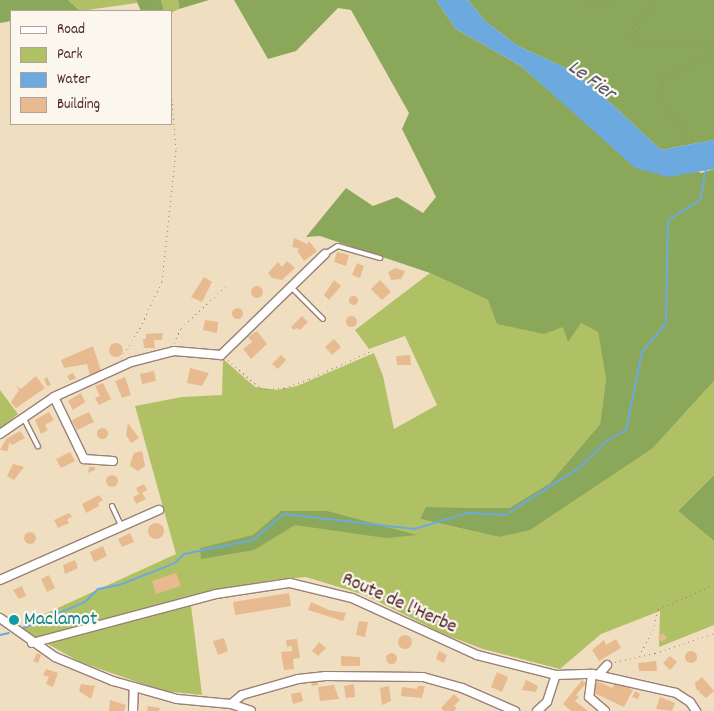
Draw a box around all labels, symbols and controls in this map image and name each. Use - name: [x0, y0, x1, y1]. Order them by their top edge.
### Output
- legend: [10, 10, 172, 125]
- text: Road: [57, 19, 85, 41]
- text: Park: [57, 44, 83, 66]
- water label: Le Fier: [562, 55, 620, 107]
- text: Water: [57, 69, 90, 91]
- text: Building: [57, 94, 100, 116]
- street label: Route de l'Herbe: [338, 568, 460, 640]
- place label: Maclamot: [24, 608, 97, 632]
- marker: Maclamot: [8, 614, 20, 626]

